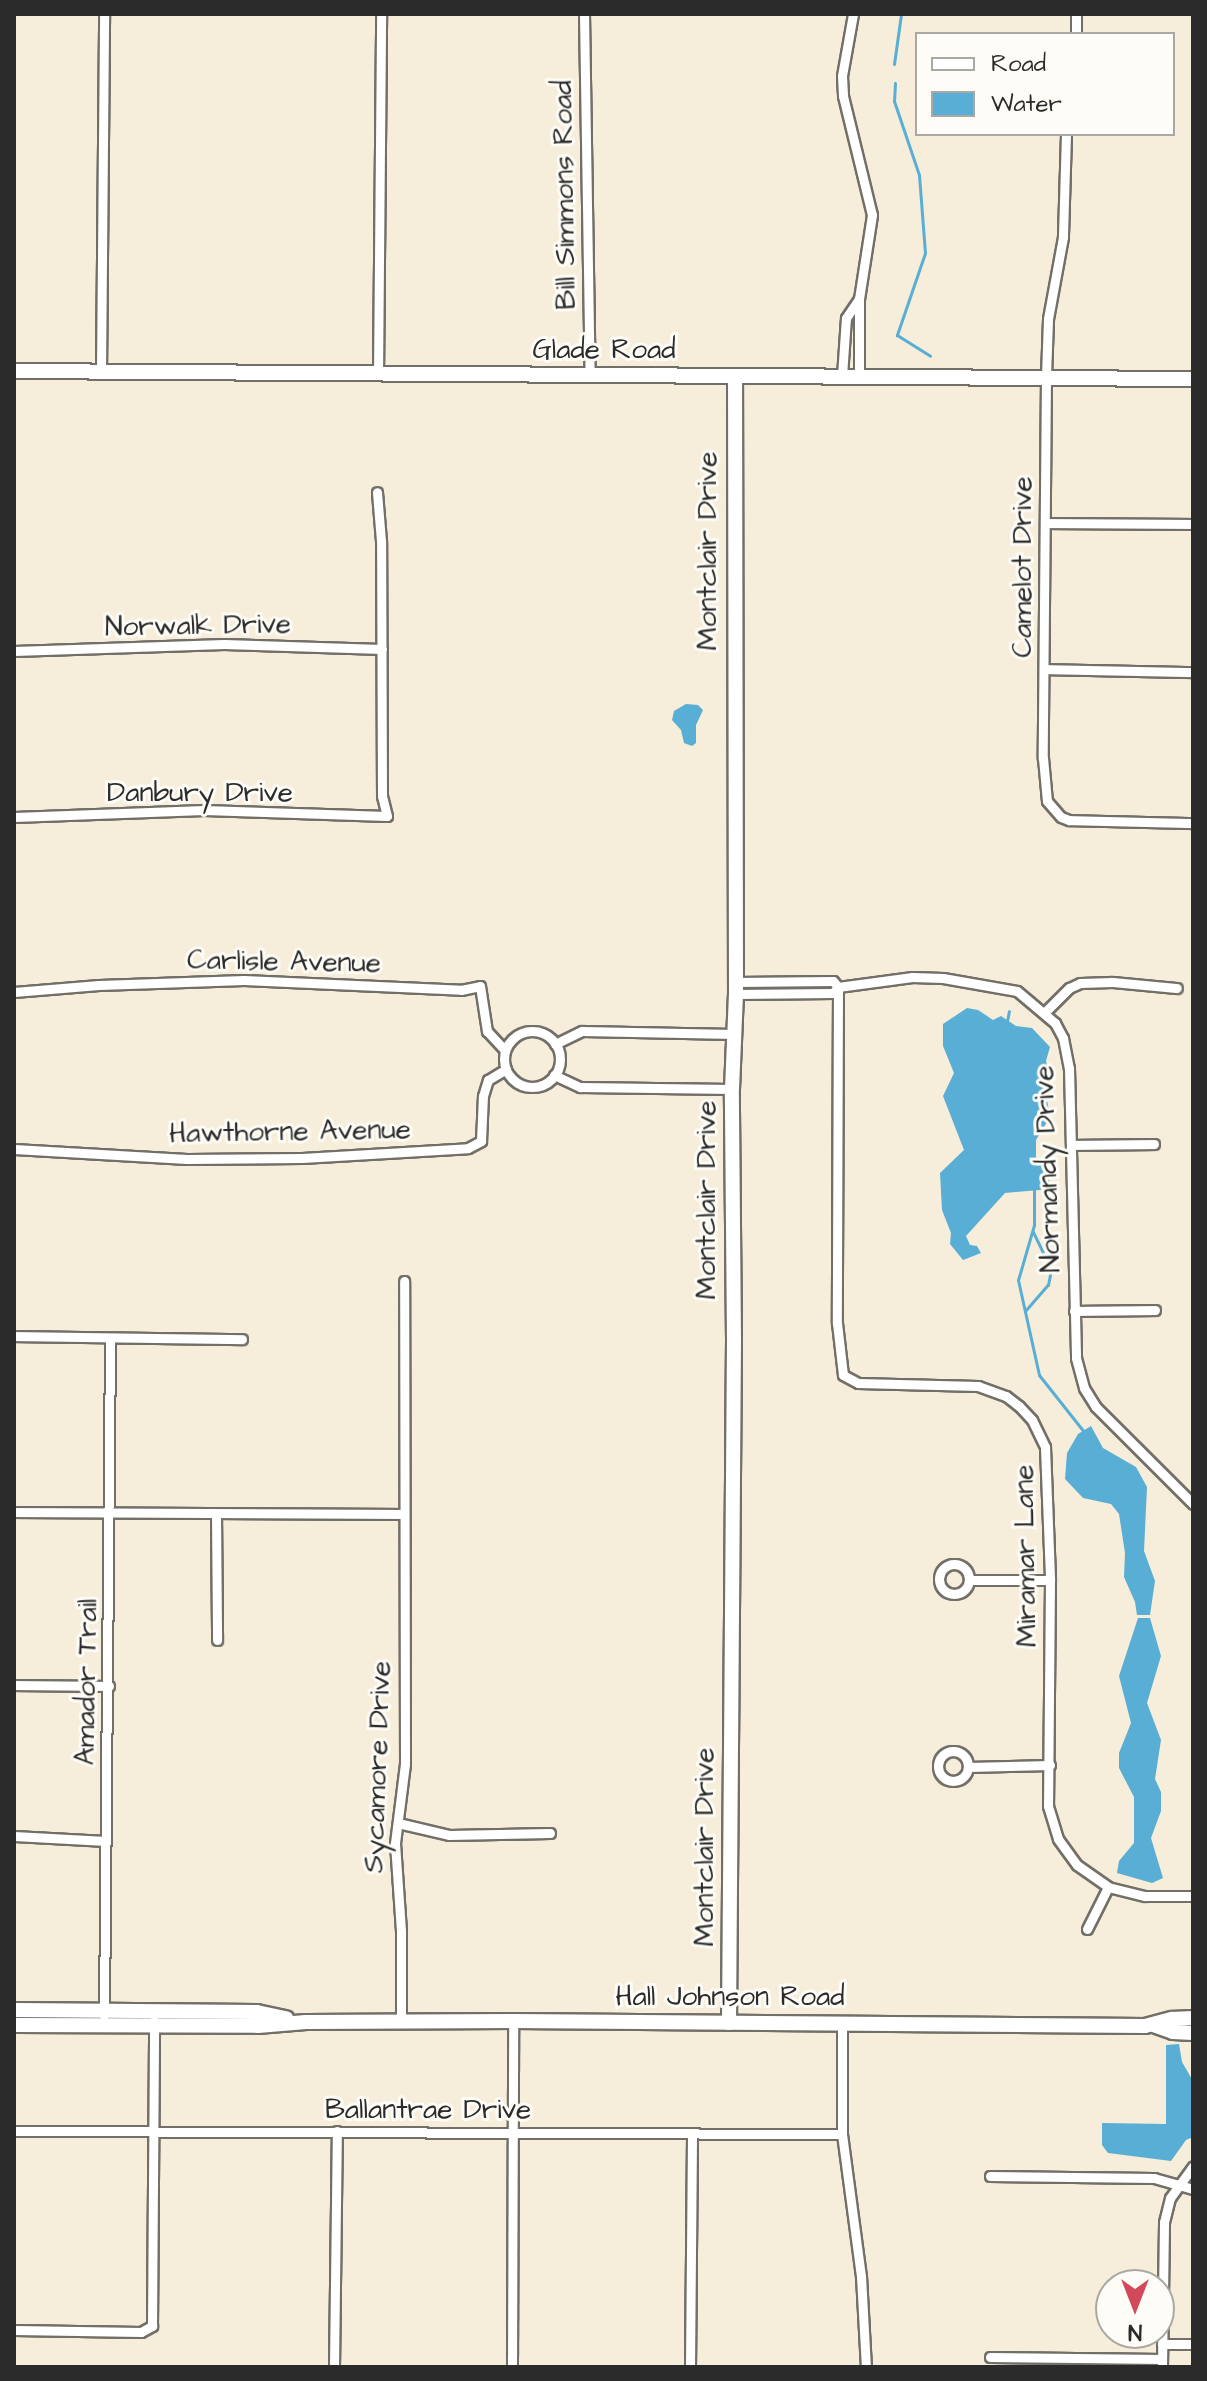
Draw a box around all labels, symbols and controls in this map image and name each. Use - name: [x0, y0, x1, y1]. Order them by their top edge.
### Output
- legend: [915, 32, 1175, 136]
- text: Road: [991, 47, 1046, 81]
- street label: Bill Simmons Road: [546, 80, 584, 310]
- text: Water: [991, 87, 1062, 121]
- street label: Glade Road: [532, 333, 676, 367]
- street label: Montclair Drive: [691, 451, 725, 651]
- street label: Camelot Drive: [1006, 476, 1040, 658]
- street label: Norwalk Drive: [105, 608, 291, 644]
- street label: Danbury Drive: [107, 776, 293, 810]
- street label: Carlisle Avenue: [187, 944, 381, 980]
- street label: Normandy Drive: [1028, 1065, 1068, 1273]
- street label: Montclair Drive: [690, 1100, 724, 1300]
- street label: Hawthorne Avenue: [169, 1113, 411, 1151]
- street label: Miramar Lane: [1008, 1464, 1044, 1648]
- street label: Amador Trail: [69, 1598, 105, 1766]
- street label: Sycamore Drive: [358, 1660, 398, 1874]
- street label: Montclair Drive: [688, 1747, 722, 1947]
- street label: Hall Johnson Road: [616, 1980, 844, 2014]
- street label: Ballantrae Drive: [325, 2093, 531, 2127]
- north arrow: [1095, 2269, 1175, 2349]
- text: N: [1128, 2316, 1142, 2347]

